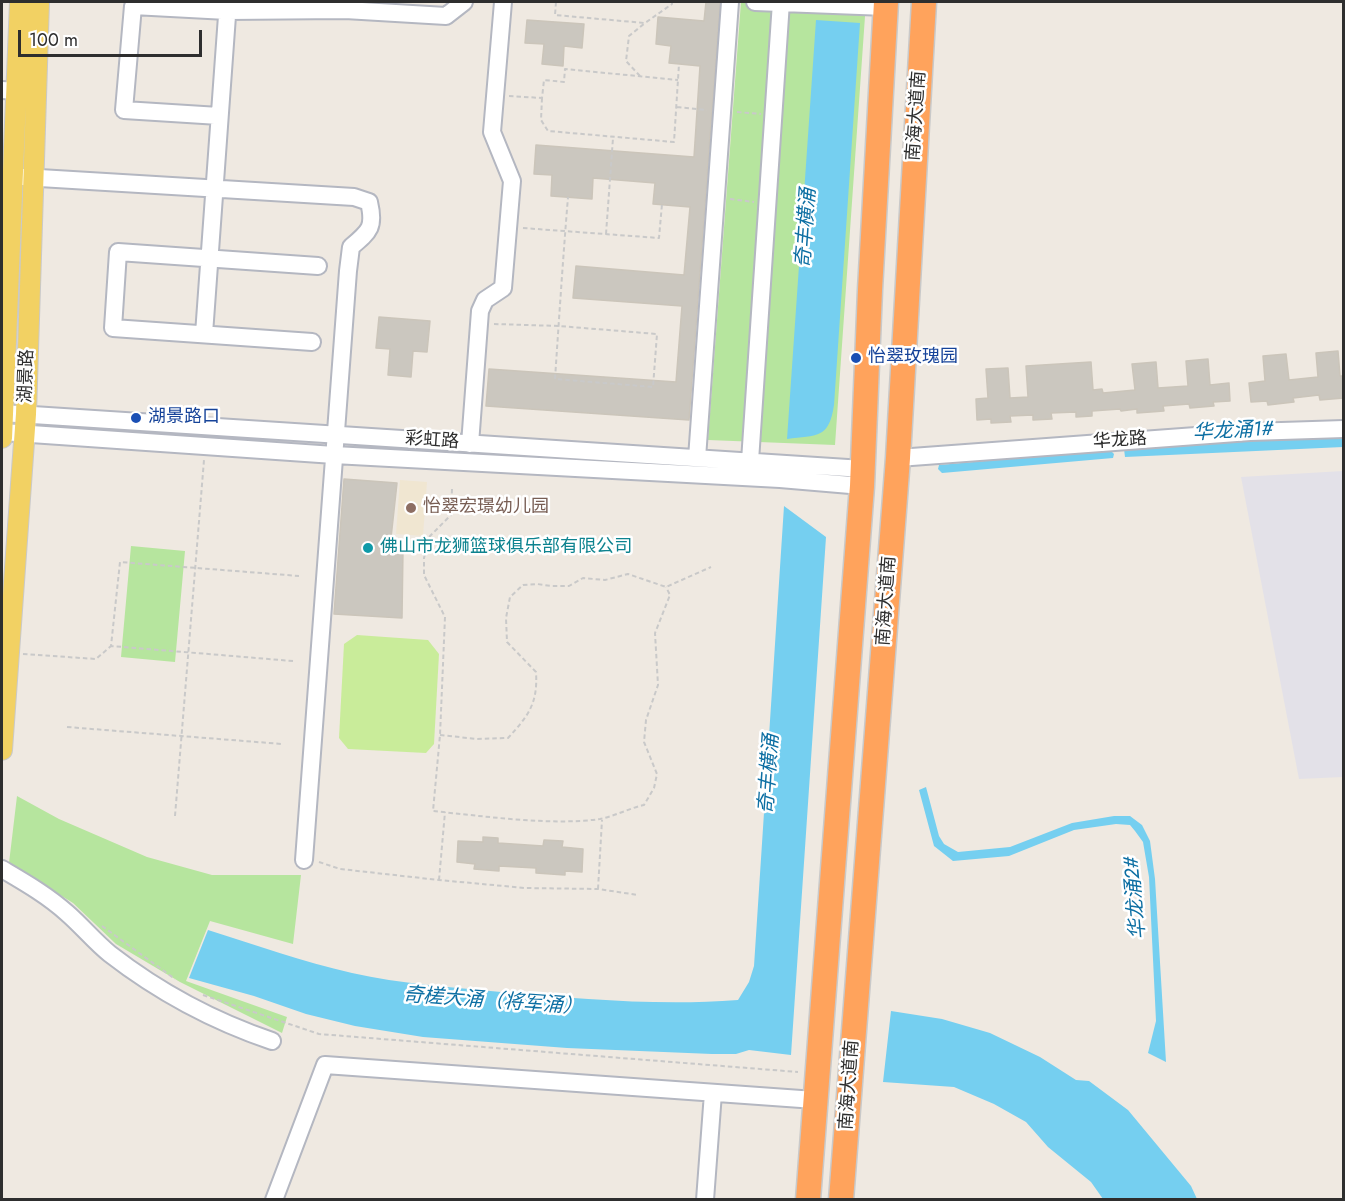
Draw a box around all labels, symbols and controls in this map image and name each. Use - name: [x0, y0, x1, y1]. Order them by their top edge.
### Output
- scale bar: [21, 18, 206, 56]
- text: 100 m: [29, 27, 78, 53]
- street label: 南海大道南: [903, 70, 931, 162]
- water label: 奇丰横涌: [792, 187, 822, 269]
- place label: 怡翠玫瑰园: [868, 347, 958, 369]
- street label: 湖景路: [15, 349, 39, 403]
- marker: 怡翠玫瑰园: [849, 351, 863, 365]
- place label: 湖景路口: [148, 407, 220, 429]
- marker: 湖景路口: [129, 411, 143, 425]
- water label: 华龙涌1#: [1192, 418, 1274, 446]
- street label: 彩虹路: [404, 428, 460, 454]
- street label: 华龙路: [1092, 428, 1148, 454]
- place label: 怡翠宏璟幼儿园: [423, 497, 549, 519]
- marker: 怡翠宏璟幼儿园: [404, 501, 418, 515]
- place label: 佛山市龙狮篮球俱乐部有限公司: [380, 537, 632, 559]
- marker: 佛山市龙狮篮球俱乐部有限公司: [361, 541, 375, 555]
- street label: 南海大道南: [873, 555, 901, 647]
- water label: 奇丰横涌: [755, 733, 785, 815]
- water label: 华龙涌2#: [1120, 856, 1152, 940]
- water label: 奇槎大涌（将军涌）: [402, 984, 584, 1020]
- street label: 南海大道南: [836, 1039, 864, 1131]

